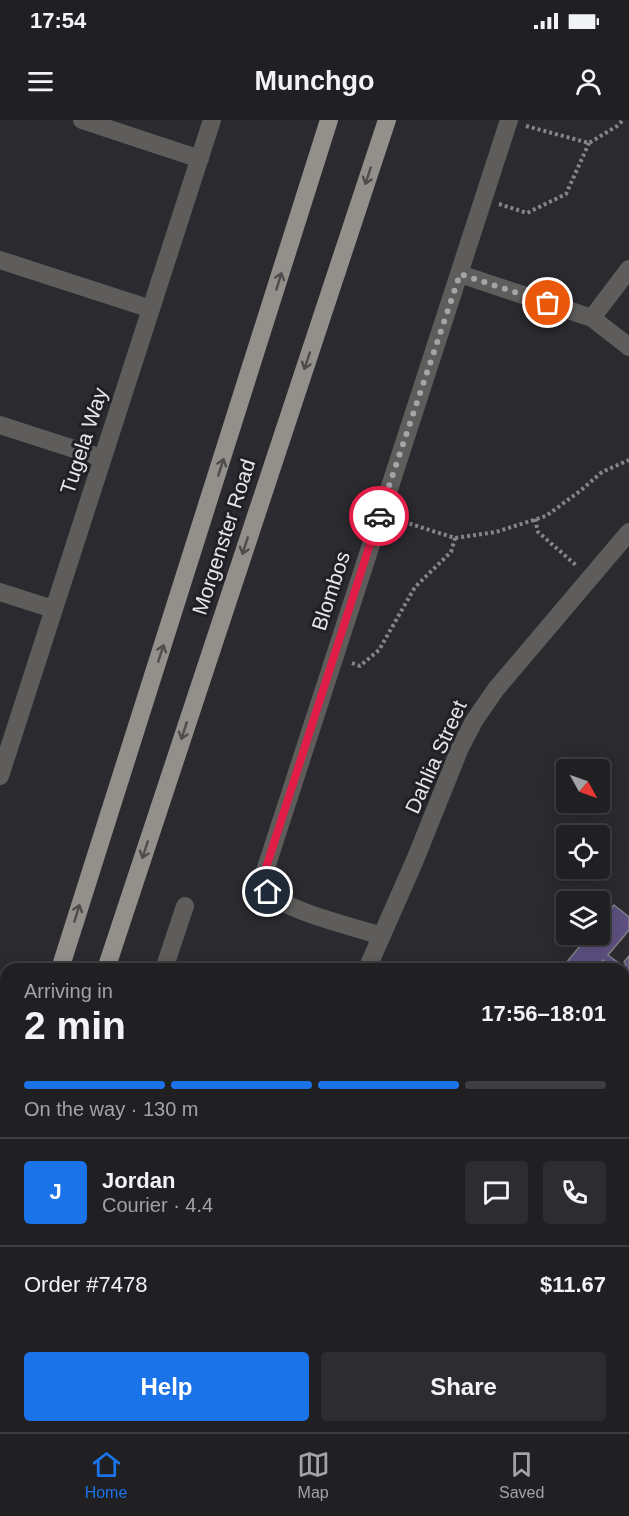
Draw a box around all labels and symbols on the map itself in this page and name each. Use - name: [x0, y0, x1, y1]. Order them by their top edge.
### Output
- one-way arrow: [362, 166, 373, 184]
- one-way arrow: [274, 272, 285, 291]
- pin: [522, 277, 573, 328]
- one-way arrow: [301, 351, 312, 370]
- street label: Tugela Way: [56, 384, 112, 497]
- street label: Morgenster Road: [188, 456, 260, 618]
- one-way arrow: [216, 458, 227, 477]
- courier: [349, 486, 409, 546]
- one-way arrow: [239, 536, 250, 555]
- street label: Blombos: [307, 548, 354, 633]
- one-way arrow: [157, 644, 168, 663]
- street label: Dahlia Street: [400, 697, 471, 817]
- one-way arrow: [178, 721, 189, 740]
- north arrow: [556, 759, 610, 813]
- one-way arrow: [139, 840, 150, 859]
- pin: [242, 866, 293, 917]
- one-way arrow: [72, 904, 83, 923]

